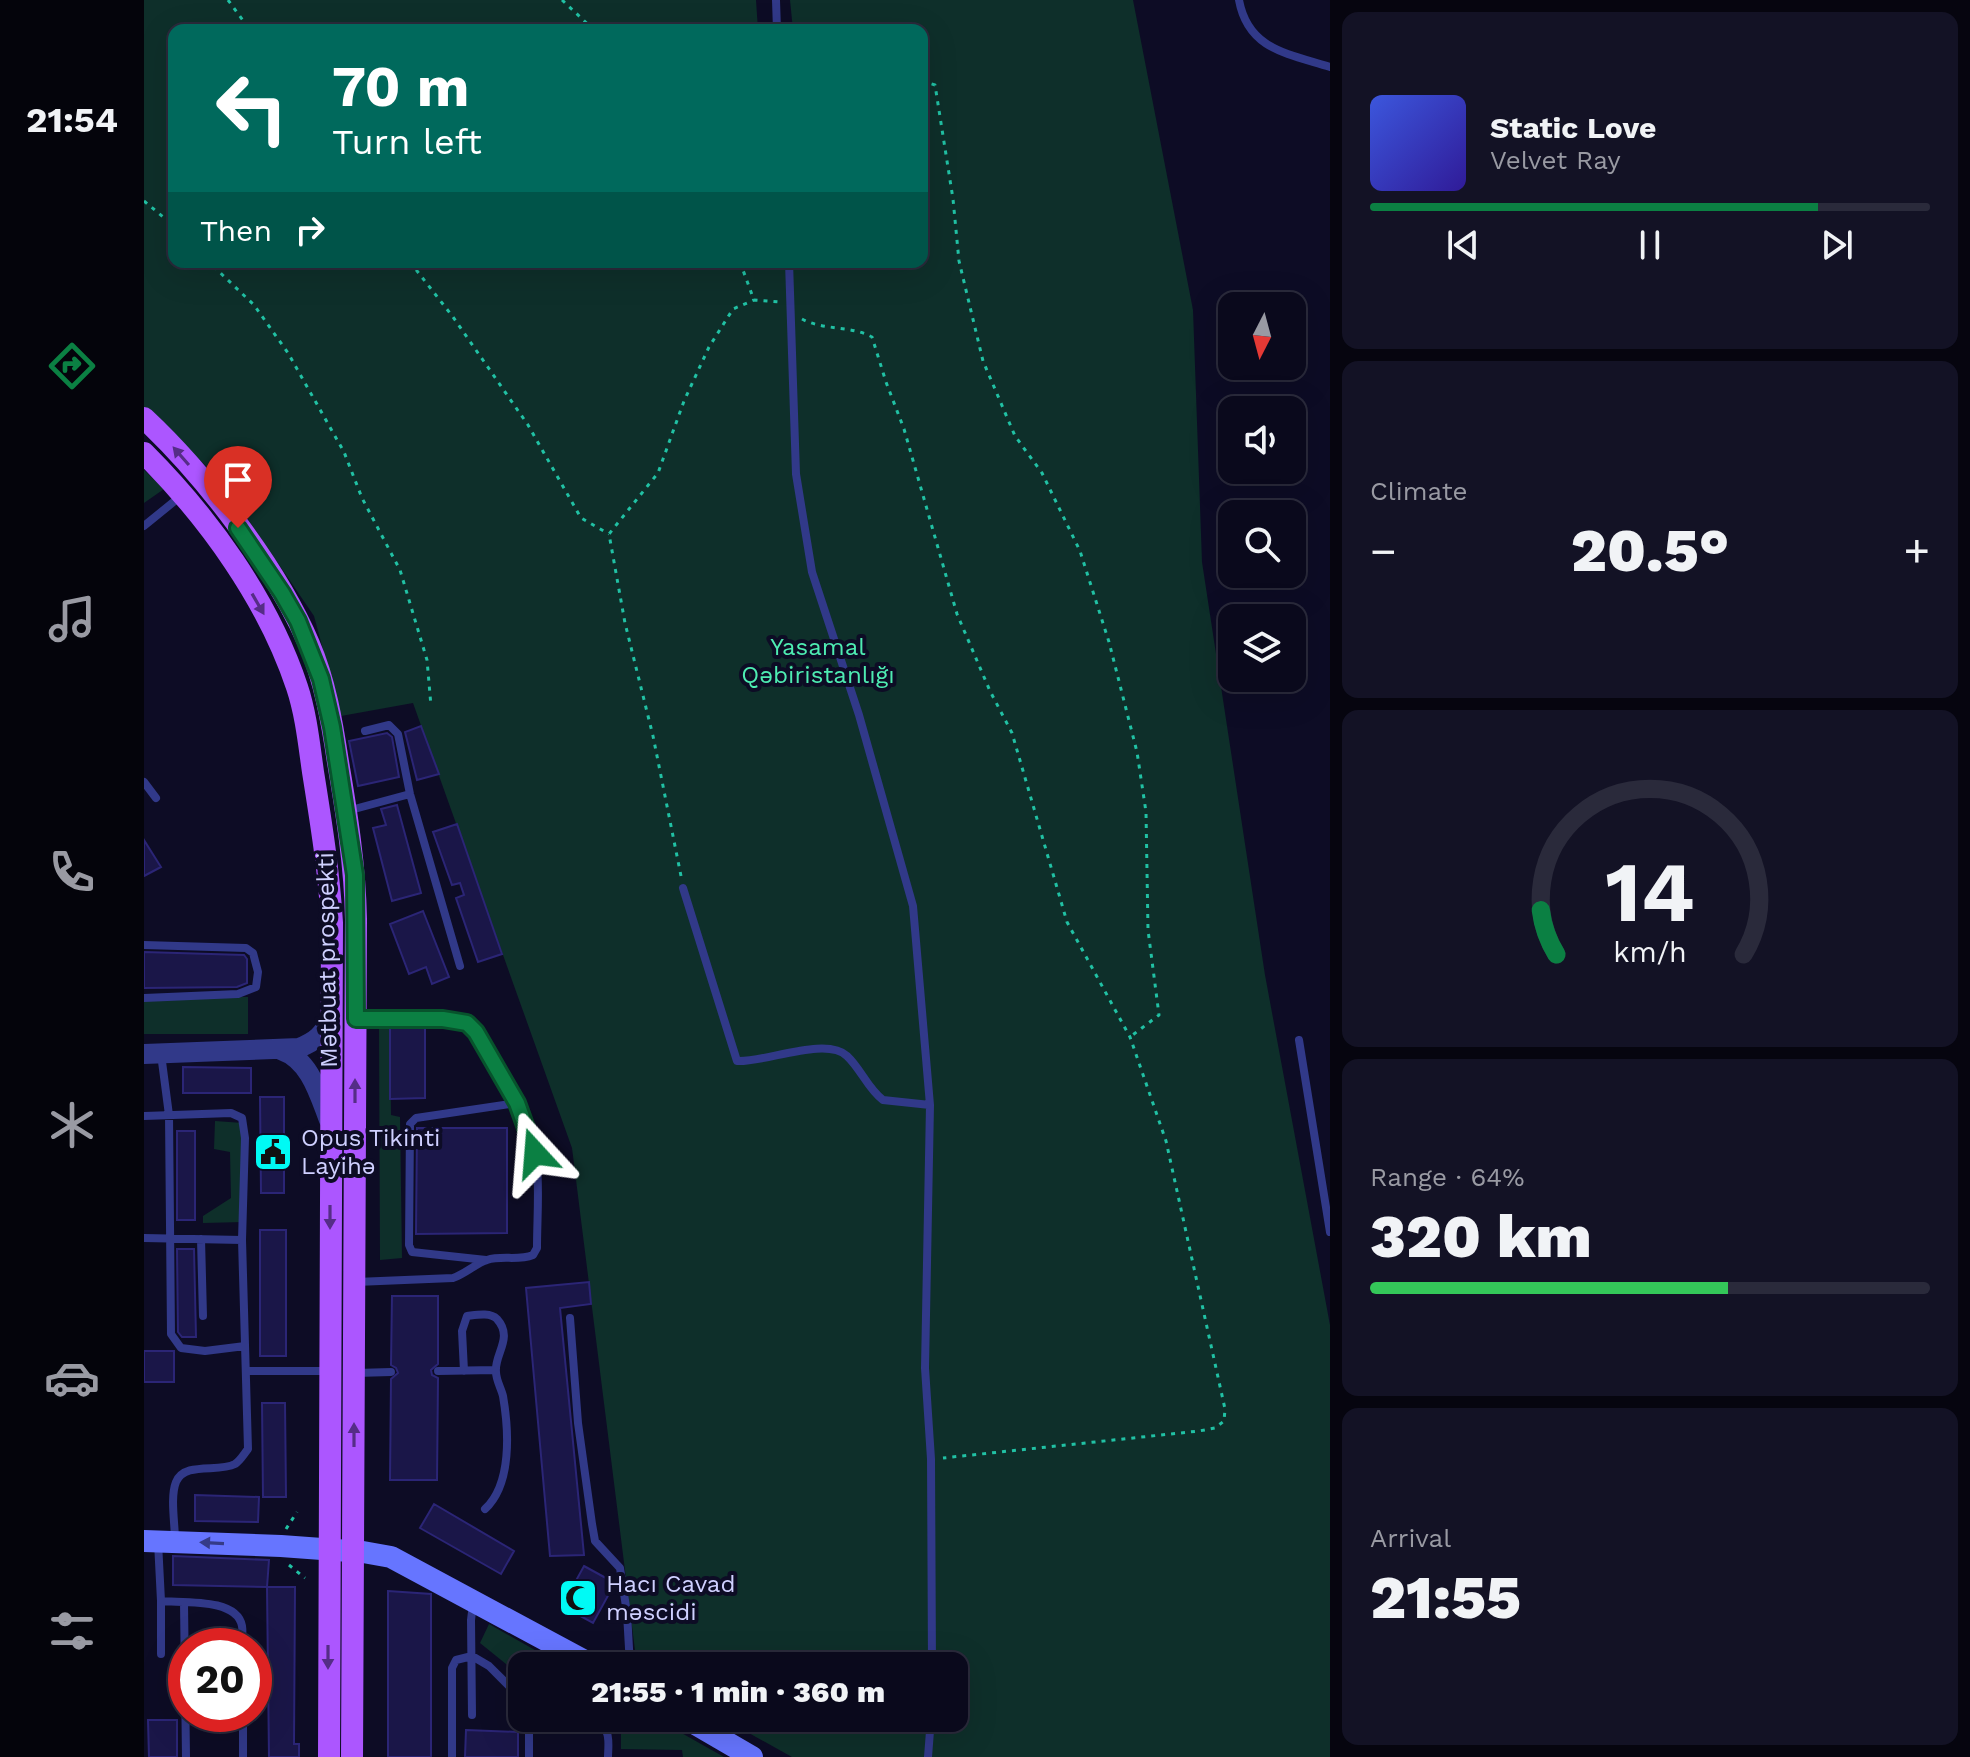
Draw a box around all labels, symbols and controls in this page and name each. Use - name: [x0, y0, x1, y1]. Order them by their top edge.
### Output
- text: 70 m: [332, 54, 469, 120]
- icon: left: [200, 56, 304, 160]
- text: 21:54: [26, 99, 118, 141]
- text: Static Love: [1490, 110, 1656, 145]
- text: Turn left: [332, 121, 482, 163]
- text: Velvet Ray: [1490, 145, 1621, 175]
- icon: right: [288, 208, 332, 252]
- text: Then: [200, 213, 272, 248]
- icon: previous: [1441, 223, 1485, 267]
- icon: pause: [1628, 223, 1672, 267]
- icon: next: [1815, 223, 1859, 267]
- north arrow: [1218, 292, 1306, 380]
- map controls: [1218, 292, 1306, 692]
- icon: directions: [44, 338, 100, 394]
- button: sound: [1218, 396, 1306, 484]
- pin: [204, 446, 272, 528]
- one-way arrow: [173, 447, 191, 466]
- icon: arrive: [216, 458, 260, 502]
- text: Climate: [1370, 476, 1468, 506]
- button: search: [1218, 500, 1306, 588]
- text: 20.5°: [1571, 515, 1729, 586]
- text: −: [1370, 525, 1397, 577]
- text: +: [1903, 525, 1930, 577]
- icon: music: [44, 591, 100, 647]
- one-way arrow: [251, 593, 265, 616]
- button: layers: [1218, 604, 1306, 692]
- park label: Yasamal Qəbiristanlığı: [741, 633, 895, 689]
- text: 14: [1605, 843, 1695, 940]
- icon: phone: [44, 844, 100, 900]
- street label: Mətbuat prospekti: [311, 852, 343, 1068]
- text: km/h: [1613, 935, 1687, 969]
- one-way arrow: [349, 1078, 361, 1103]
- icon: climate: [44, 1097, 100, 1153]
- position arrow: [493, 1111, 577, 1195]
- place label: Opus Tikinti Layihə: [301, 1124, 441, 1180]
- public building icon: Opus Tikinti Layihə: [252, 1131, 294, 1173]
- text: Range · 64%: [1370, 1162, 1525, 1192]
- text: 320 km: [1370, 1201, 1592, 1272]
- one-way arrow: [324, 1205, 336, 1230]
- icon: car: [44, 1350, 100, 1406]
- one-way arrow: [348, 1422, 360, 1447]
- text: Arrival: [1370, 1523, 1451, 1553]
- one-way arrow: [199, 1536, 224, 1549]
- text: 21:55: [1370, 1562, 1521, 1633]
- place label: Hacı Cavad məscidi: [606, 1570, 736, 1626]
- mosque icon: Hacı Cavad məscidi: [557, 1577, 599, 1619]
- icon: filters: [44, 1603, 100, 1659]
- speed limit sign: 20: [168, 1628, 272, 1732]
- one-way arrow: [322, 1645, 334, 1670]
- text: 21:55 · 1 min · 360 m: [591, 1674, 885, 1709]

